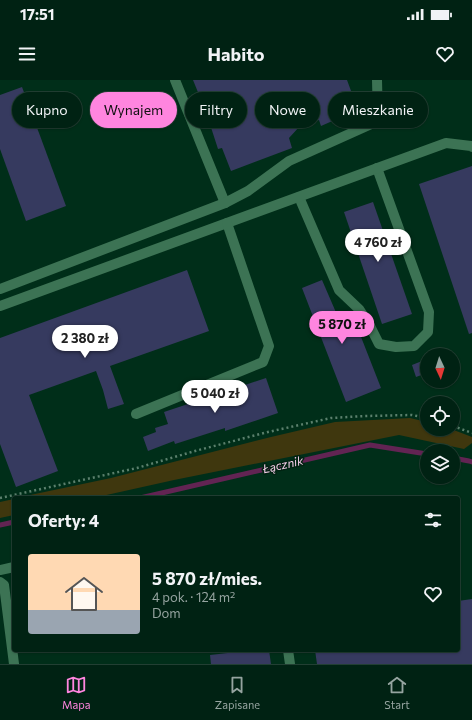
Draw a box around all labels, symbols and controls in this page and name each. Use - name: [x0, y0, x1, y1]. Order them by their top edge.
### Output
- text: 17:51: [20, 5, 55, 23]
- icon: menu: [16, 43, 38, 65]
- text: Habito: [208, 43, 264, 65]
- icon: heart: [434, 43, 456, 65]
- chip: Kupno: [12, 92, 82, 128]
- chip: Wynajem: [90, 92, 177, 128]
- chip: Filtry: [185, 92, 247, 128]
- chip: Nowe: [255, 92, 320, 128]
- chip: Mieszkanie: [328, 92, 428, 128]
- pin: 4 760 zł: [337, 229, 419, 263]
- text: 4 760 zł: [354, 234, 402, 250]
- pin: 5 870 zł: [301, 311, 383, 345]
- text: 5 870 zł: [318, 316, 366, 332]
- pin: 2 380 zł: [44, 325, 126, 359]
- text: 2 380 zł: [61, 330, 109, 346]
- north arrow: [420, 348, 460, 388]
- map controls: [420, 348, 460, 484]
- pin: 5 040 zł: [174, 380, 256, 414]
- text: 5 040 zł: [190, 385, 240, 401]
- button: locate: [420, 396, 460, 436]
- button: layers: [420, 444, 460, 484]
- water label: Łącznik: [261, 452, 305, 476]
- icon: filters: [422, 509, 444, 531]
- text: Oferty: 4: [28, 510, 99, 531]
- text: 5 870 zł/mies.: [152, 568, 262, 589]
- icon: home: [60, 570, 108, 618]
- icon: heart: [422, 583, 444, 605]
- text: 4 pok. · 124 m²: [152, 589, 235, 605]
- text: Dom: [152, 605, 181, 621]
- tab: Mapa: [62, 674, 91, 711]
- tab: Zapisane: [215, 674, 260, 711]
- tab: Start: [384, 674, 410, 711]

